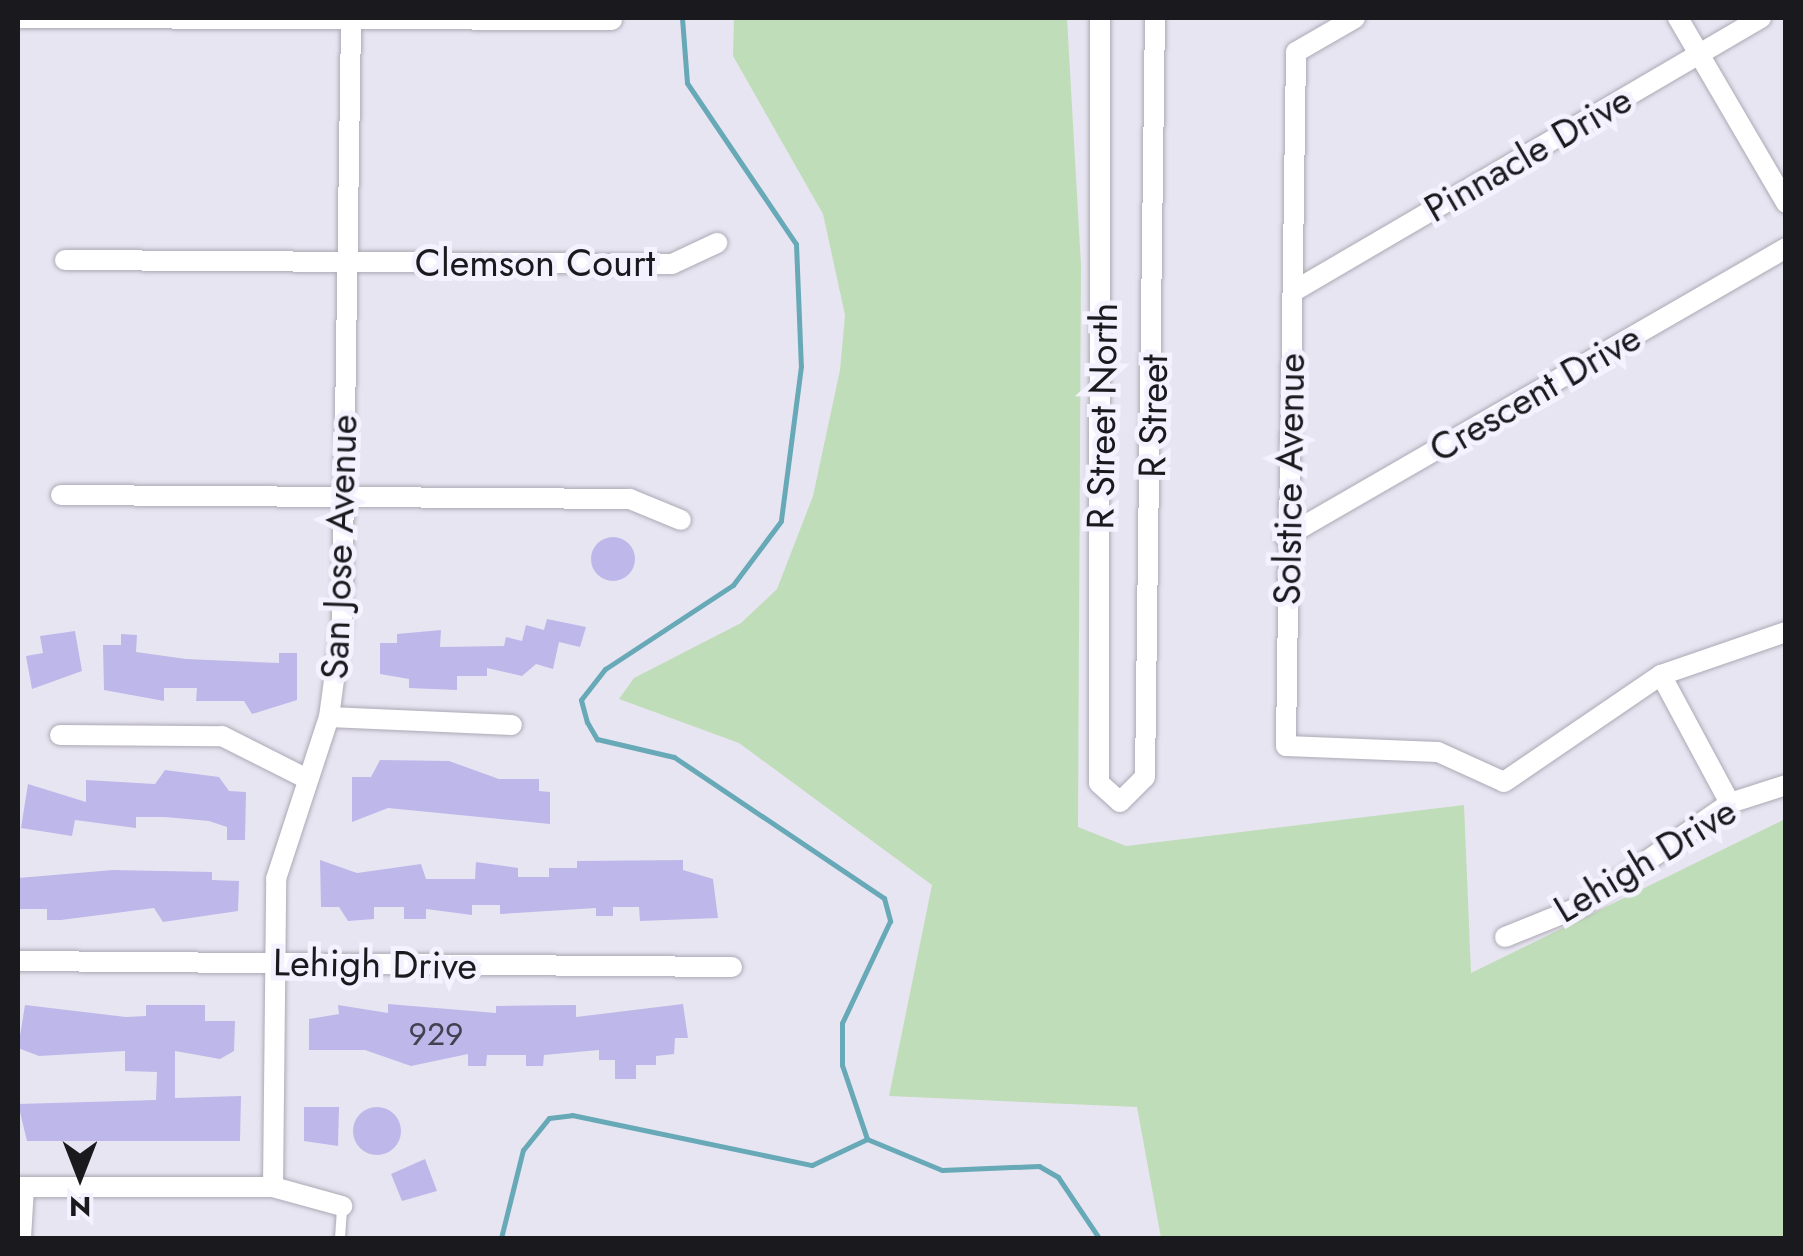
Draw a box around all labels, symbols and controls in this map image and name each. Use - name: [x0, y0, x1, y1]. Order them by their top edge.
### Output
- street label: Pinnacle Drive: [1416, 76, 1640, 232]
- street label: Clemson Court: [415, 240, 655, 286]
- street label: R Street North: [1077, 302, 1127, 530]
- street label: Crescent Drive: [1421, 314, 1649, 472]
- street label: Solstice Avenue: [1264, 353, 1314, 605]
- street label: R Street: [1129, 354, 1177, 478]
- street label: San Jose Avenue: [312, 414, 366, 680]
- street label: Lehigh Drive: [1546, 788, 1744, 932]
- street label: Lehigh Drive: [273, 939, 477, 989]
- house number: 929: [408, 1015, 464, 1053]
- north arrow: [30, 1126, 130, 1226]
- text: N: [69, 1186, 91, 1227]

